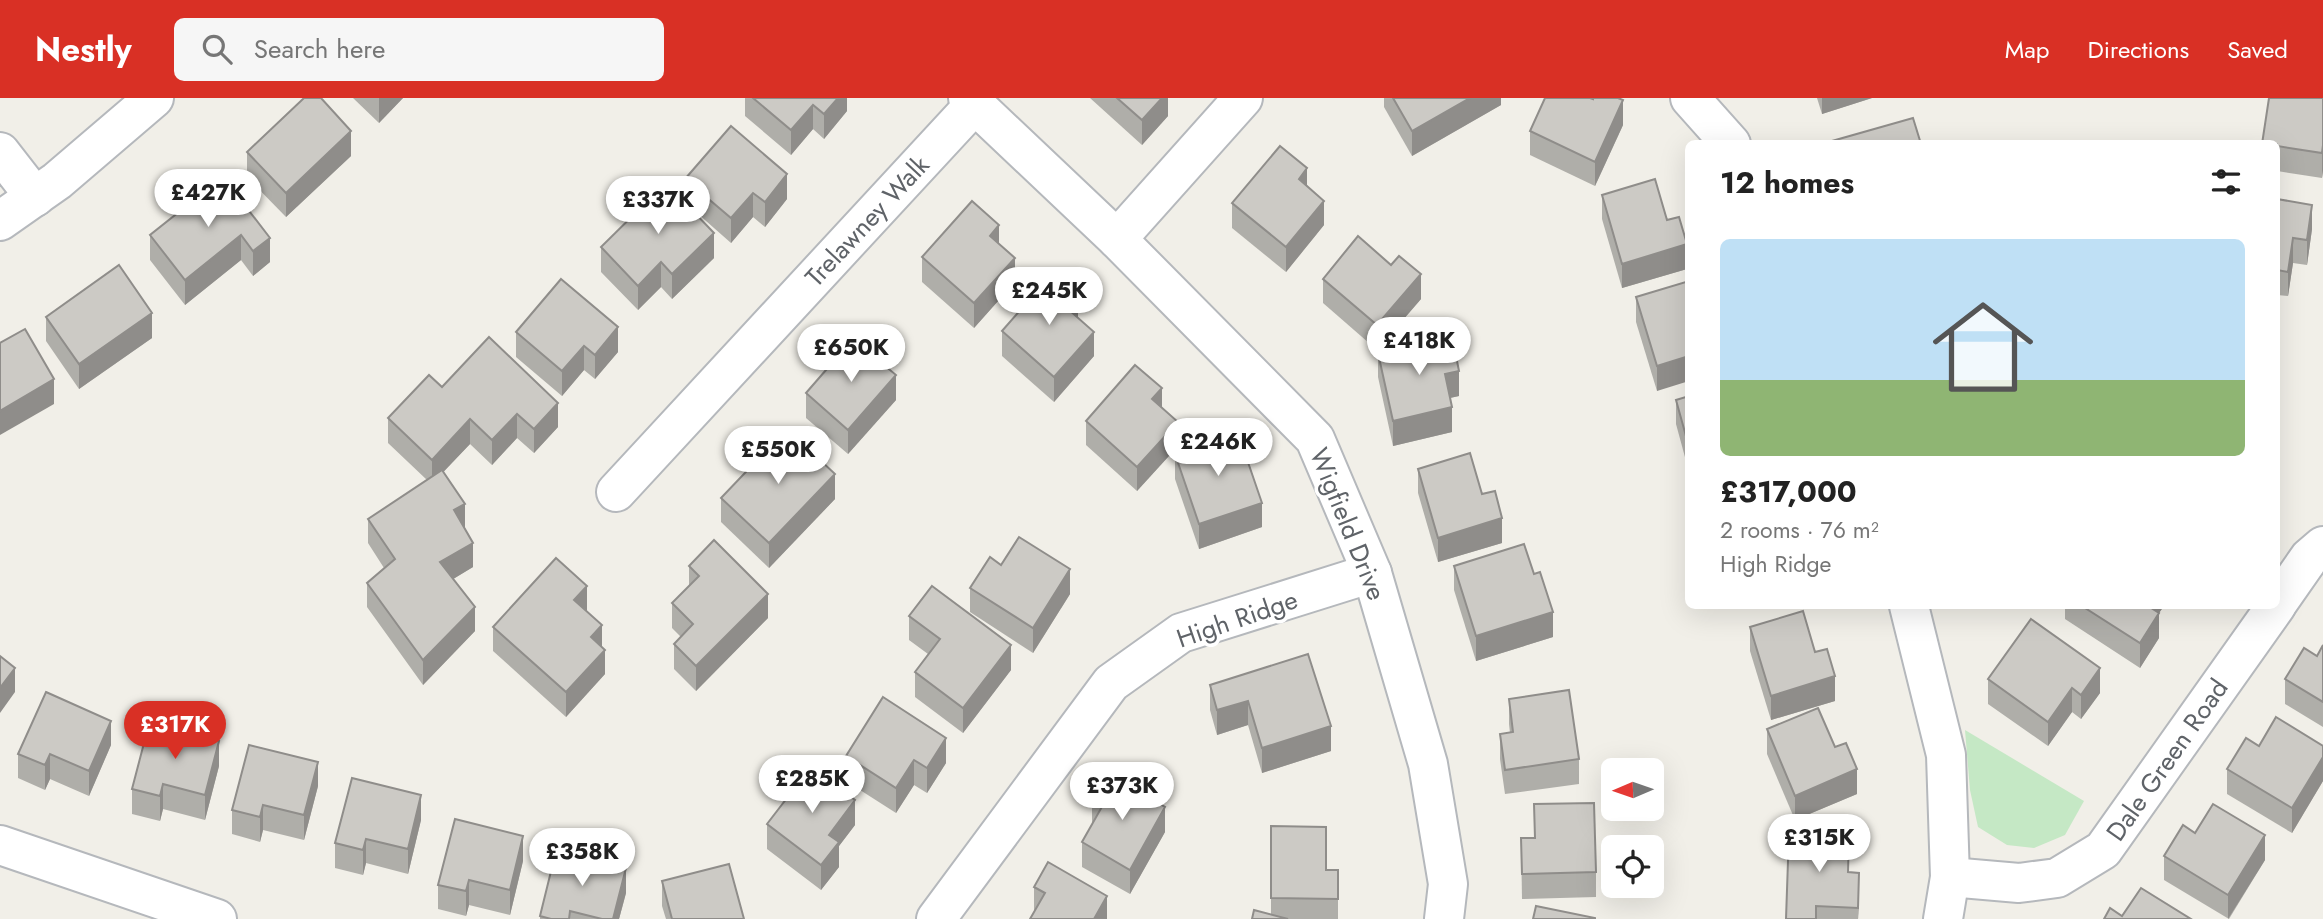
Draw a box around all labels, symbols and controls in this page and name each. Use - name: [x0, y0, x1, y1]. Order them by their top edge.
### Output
- search box: [174, 18, 664, 81]
- text: Nestly: [35, 26, 132, 73]
- icon: search: [198, 30, 236, 68]
- text: Search here: [254, 30, 385, 68]
- text: Map: [2005, 32, 2050, 67]
- text: Directions: [2088, 32, 2189, 67]
- text: Saved: [2227, 32, 2288, 67]
- street label: Trelawney Walk: [796, 147, 938, 295]
- text: 12 homes: [1720, 161, 1854, 204]
- icon: filters: [2207, 163, 2245, 201]
- pin: £427K: [159, 170, 257, 229]
- text: £427K: [170, 175, 246, 209]
- pin: £337K: [609, 176, 707, 236]
- text: £337K: [622, 182, 694, 216]
- pin: £245K: [1000, 268, 1098, 327]
- text: £245K: [1011, 273, 1087, 307]
- icon: home: [1920, 284, 2046, 410]
- pin: £418K: [1370, 317, 1468, 377]
- text: £418K: [1383, 323, 1455, 357]
- pin: £650K: [802, 324, 900, 384]
- text: £650K: [813, 330, 889, 364]
- pin: £246K: [1169, 418, 1267, 478]
- text: £246K: [1180, 424, 1256, 458]
- pin: £550K: [729, 426, 827, 486]
- text: £550K: [740, 432, 816, 466]
- street label: Wigfield Drive: [1300, 442, 1396, 606]
- text: £317,000: [1720, 470, 1857, 513]
- text: 2 rooms · 76 m²: [1720, 513, 1879, 547]
- text: High Ridge: [1720, 547, 1831, 581]
- street label: High Ridge: [1171, 581, 1303, 657]
- street label: Dale Green Road: [2097, 671, 2237, 849]
- pin: £317K: [126, 702, 224, 761]
- text: £317K: [140, 707, 210, 741]
- pin: £285K: [763, 756, 861, 815]
- north arrow: [1601, 758, 1664, 821]
- map controls: [1601, 758, 1664, 898]
- text: £285K: [775, 761, 849, 795]
- pin: £373K: [1073, 762, 1171, 822]
- text: £373K: [1086, 768, 1158, 802]
- pin: £315K: [1770, 814, 1868, 874]
- text: £315K: [1784, 820, 1854, 854]
- pin: £358K: [533, 828, 631, 888]
- text: £358K: [545, 834, 619, 868]
- button: locate: [1601, 835, 1664, 898]

